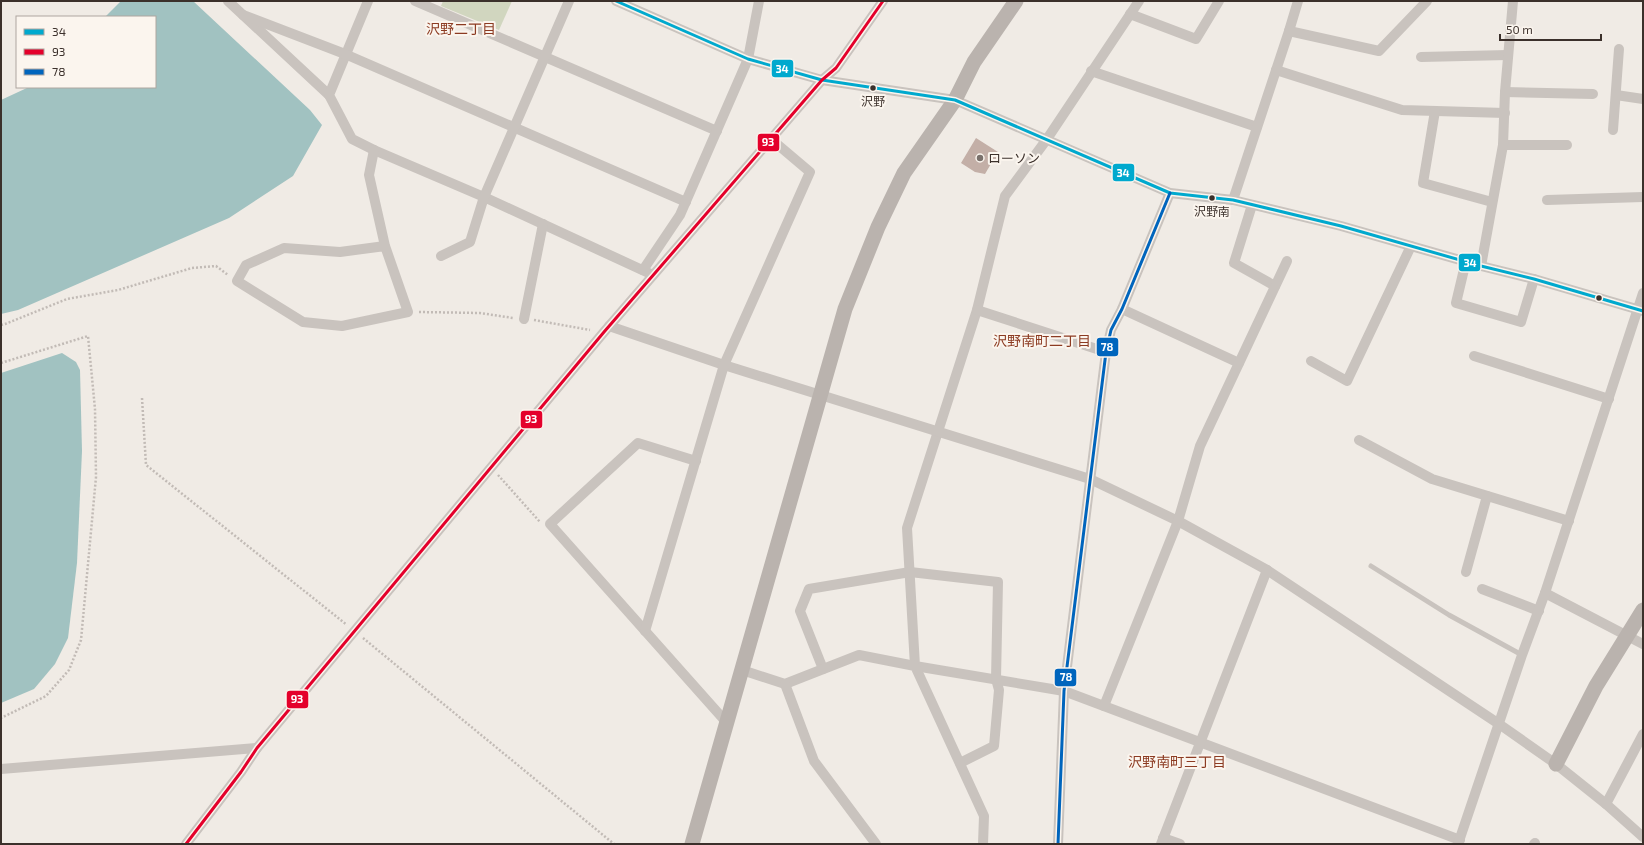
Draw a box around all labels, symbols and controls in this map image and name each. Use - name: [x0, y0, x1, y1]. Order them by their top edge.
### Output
- legend: [16, 16, 156, 88]
- scale bar: [1500, 16, 1601, 42]
- district label: 沢野二丁目: [426, 20, 496, 37]
- text: 50 m: [1506, 22, 1533, 36]
- text: 34: [52, 24, 66, 38]
- text: 93: [52, 44, 66, 58]
- line badge: 34: [771, 59, 794, 78]
- text: 34: [775, 62, 789, 75]
- text: 78: [52, 64, 65, 78]
- marker: 沢野: [868, 83, 878, 93]
- place label: 沢野: [861, 94, 885, 108]
- line badge: 93: [757, 133, 780, 152]
- text: 93: [762, 135, 774, 148]
- place label: ローソン: [988, 150, 1040, 166]
- marker: ローソン: [975, 153, 985, 163]
- line badge: 34: [1112, 163, 1135, 182]
- text: 34: [1116, 166, 1130, 179]
- marker: 沢野南: [1207, 193, 1217, 203]
- place label: 沢野南: [1194, 204, 1230, 218]
- line badge: 34: [1458, 253, 1481, 272]
- text: 34: [1463, 256, 1477, 269]
- unlabelled marker: [1594, 293, 1604, 303]
- district label: 沢野南町二丁目: [993, 332, 1091, 349]
- line badge: 78: [1096, 337, 1119, 357]
- text: 78: [1101, 340, 1113, 353]
- line badge: 93: [520, 410, 543, 429]
- text: 93: [525, 412, 537, 425]
- line badge: 78: [1054, 668, 1077, 687]
- text: 78: [1060, 670, 1072, 683]
- line badge: 93: [286, 690, 309, 709]
- text: 93: [291, 692, 303, 705]
- district label: 沢野南町三丁目: [1128, 753, 1226, 770]

